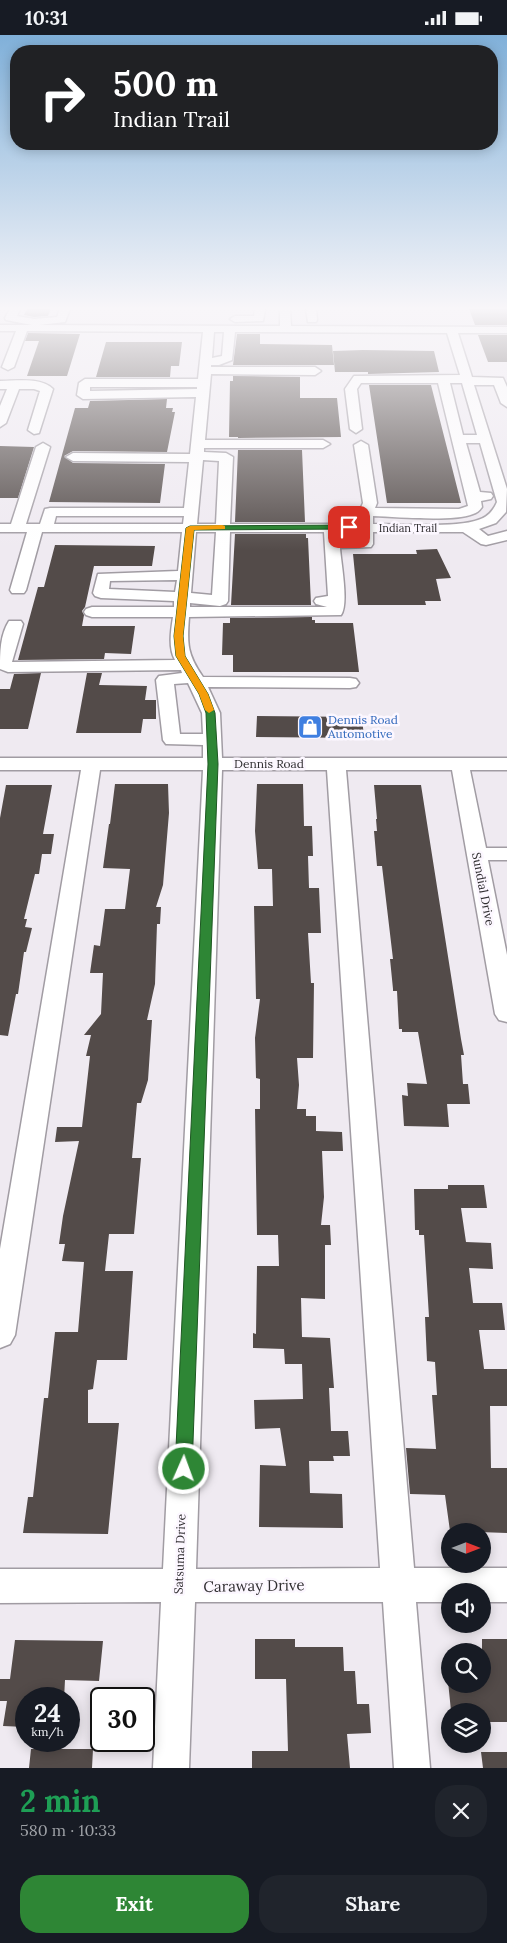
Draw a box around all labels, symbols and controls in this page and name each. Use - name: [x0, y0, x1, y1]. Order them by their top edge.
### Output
- text: 10:31: [25, 6, 68, 30]
- text: 500 m: [113, 61, 218, 106]
- icon: right: [30, 65, 95, 130]
- text: Indian Trail: [113, 105, 230, 133]
- pin: [328, 506, 370, 548]
- icon: arrive: [335, 513, 363, 541]
- street label: Indian Trail: [379, 521, 437, 535]
- place label: Dennis Road Automotive: [327, 712, 398, 741]
- shop icon: Dennis Road Automotive: [297, 714, 323, 740]
- street label: Dennis Road: [234, 756, 304, 771]
- street label: Sundial Drive: [469, 851, 498, 927]
- position arrow: [157, 1442, 209, 1494]
- street label: Satsuma Drive: [171, 1513, 188, 1594]
- north arrow: [441, 1523, 491, 1573]
- map controls: [441, 1523, 491, 1753]
- street label: Caraway Drive: [203, 1575, 305, 1596]
- button: sound: [441, 1583, 491, 1633]
- button: search: [441, 1643, 491, 1693]
- speed limit sign: 30: [90, 1687, 155, 1752]
- text: 24: [34, 1697, 61, 1729]
- button: layers: [441, 1703, 491, 1753]
- text: km/h: [31, 1724, 64, 1739]
- text: 2 min: [20, 1782, 100, 1820]
- button: close: [435, 1785, 487, 1837]
- text: 580 m · 10:33: [20, 1820, 116, 1840]
- button: Exit: [20, 1875, 249, 1933]
- button: Share: [259, 1875, 487, 1933]

